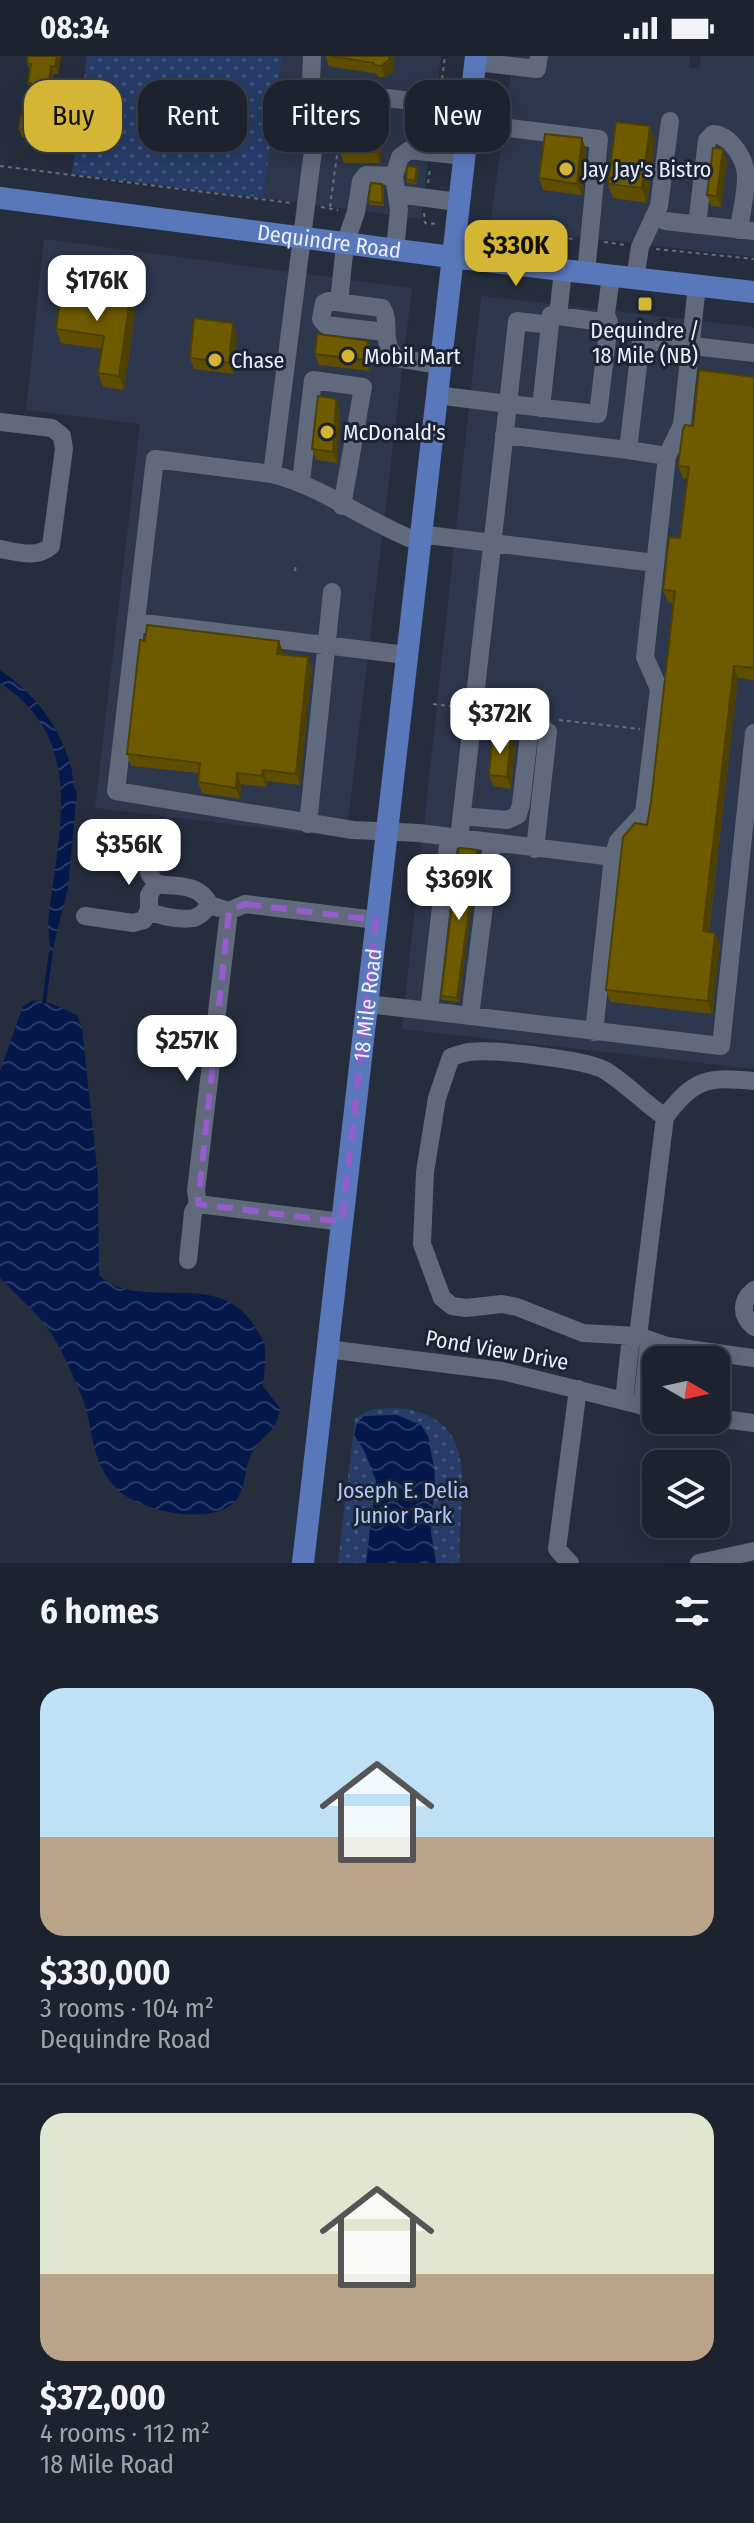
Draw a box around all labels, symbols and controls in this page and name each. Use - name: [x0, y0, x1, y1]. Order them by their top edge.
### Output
- text: 08:34: [40, 10, 109, 46]
- chip: Buy: [24, 80, 122, 152]
- chip: Rent: [138, 80, 247, 152]
- chip: Filters: [263, 80, 389, 152]
- chip: New: [405, 80, 510, 152]
- place label: Jay Jay's Bistro: [582, 156, 711, 183]
- marker: Jay Jay's Bistro: [557, 160, 575, 178]
- street label: Dequindre Road: [256, 218, 403, 264]
- pin: $330K: [460, 220, 572, 288]
- text: $330K: [483, 230, 549, 261]
- pin: $176K: [41, 255, 153, 323]
- text: $176K: [66, 265, 128, 296]
- marker: Dequindre / 18 Mile (NB): [636, 295, 654, 313]
- place label: Dequindre / 18 Mile (NB): [590, 317, 700, 369]
- place label: Mobil Mart: [364, 343, 462, 370]
- place label: Chase: [231, 347, 284, 374]
- marker: Mobil Mart: [339, 347, 357, 365]
- marker: Chase: [206, 351, 224, 369]
- place label: McDonald's: [343, 419, 446, 446]
- marker: McDonald's: [318, 423, 336, 441]
- pin: $372K: [444, 688, 556, 756]
- text: $372K: [468, 698, 532, 729]
- pin: $356K: [73, 819, 185, 887]
- text: $356K: [96, 829, 162, 860]
- pin: $369K: [403, 854, 515, 922]
- text: $369K: [425, 864, 493, 895]
- street label: 18 Mile Road: [347, 947, 387, 1063]
- pin: $257K: [131, 1015, 243, 1083]
- text: $257K: [155, 1025, 219, 1056]
- street label: Pond View Drive: [423, 1324, 571, 1376]
- north arrow: [642, 1346, 730, 1434]
- map controls: [642, 1346, 730, 1538]
- button: layers: [642, 1450, 730, 1538]
- park label: Joseph E. Delia Junior Park: [337, 1477, 469, 1529]
- icon: filters: [670, 1589, 714, 1633]
- text: 6 homes: [40, 1591, 159, 1632]
- icon: home: [305, 1740, 449, 1884]
- text: $330,000: [40, 1952, 171, 1993]
- text: 3 rooms · 104 m²: [40, 1993, 214, 2024]
- text: Dequindre Road: [40, 2024, 211, 2055]
- icon: home: [305, 2165, 449, 2309]
- text: $372,000: [40, 2377, 166, 2418]
- text: 4 rooms · 112 m²: [40, 2418, 210, 2449]
- text: 18 Mile Road: [40, 2449, 174, 2480]

